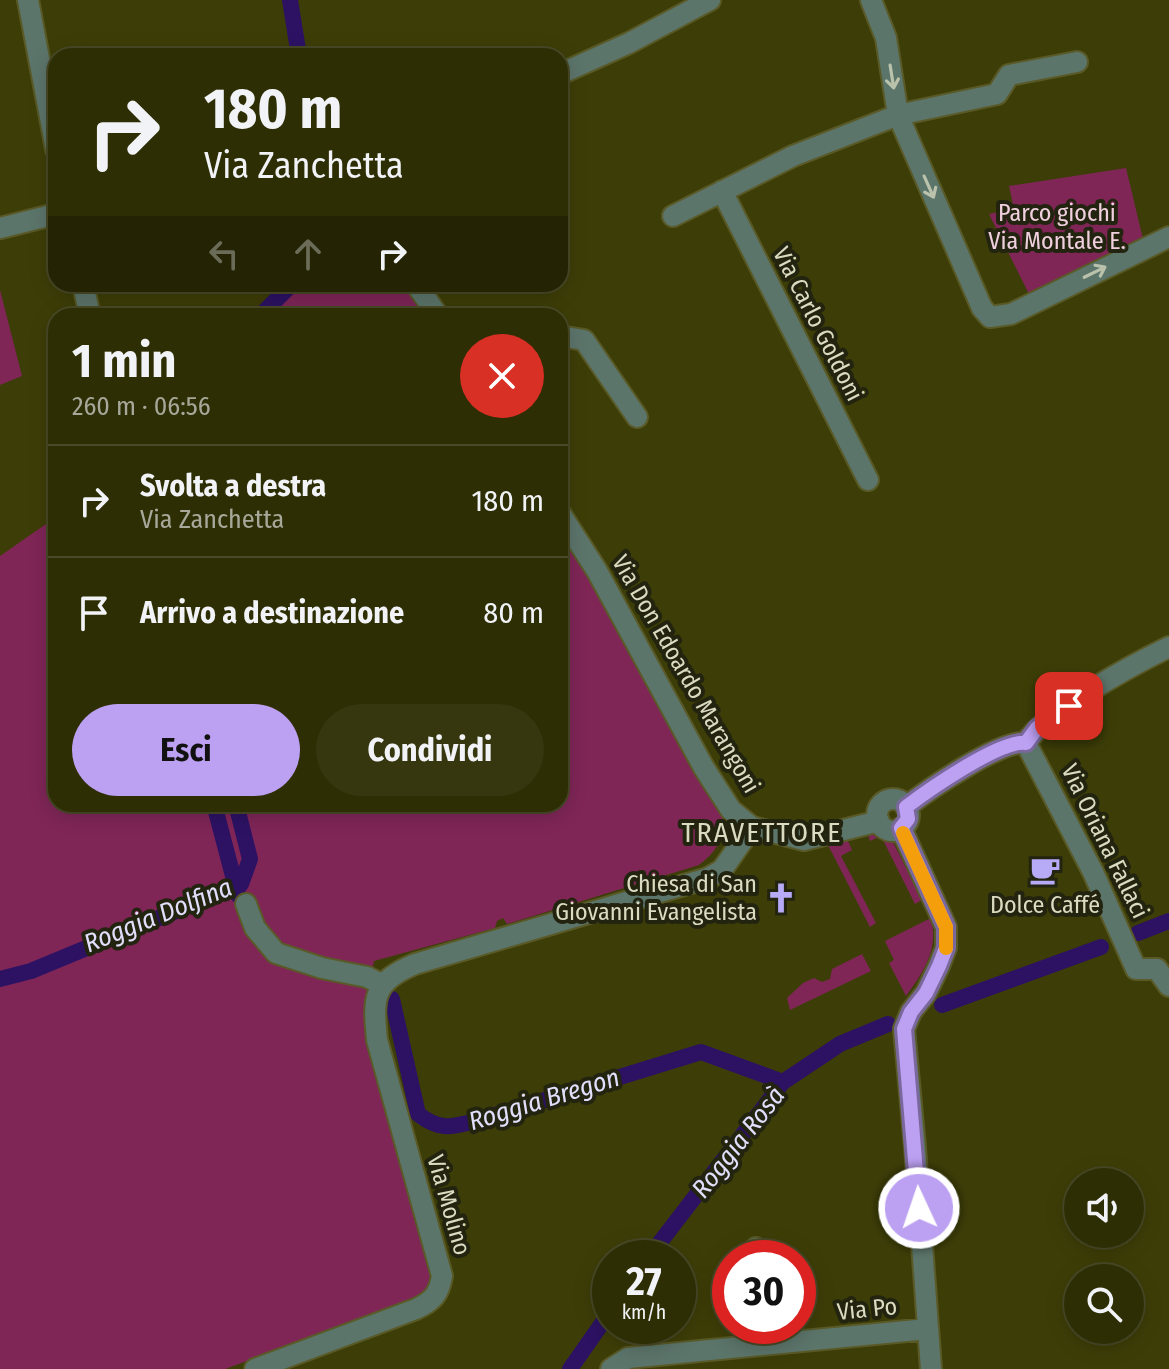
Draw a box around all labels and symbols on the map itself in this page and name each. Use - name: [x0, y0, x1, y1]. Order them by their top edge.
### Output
- one-way arrow: [885, 63, 900, 89]
- one-way arrow: [922, 175, 937, 199]
- park label: Parco giochi Via Montale E.: [988, 199, 1126, 255]
- street label: Via Carlo Goldoni: [767, 242, 869, 406]
- one-way arrow: [1083, 264, 1107, 279]
- street label: Via Don Edoardo Marangoni: [606, 550, 766, 798]
- pin: [1035, 672, 1103, 740]
- street label: Via Oriana Fallaci: [1056, 759, 1154, 923]
- district label: TRAVETTORE: [682, 816, 842, 849]
- cafe icon: Dolce Caffé: [1028, 853, 1062, 887]
- place label: Chiesa di San Giovanni Evangelista: [555, 870, 757, 926]
- water label: Roggia Dolfina: [80, 872, 237, 959]
- church icon: Chiesa di San Giovanni Evangelista: [764, 881, 798, 915]
- place label: Dolce Caffé: [990, 891, 1100, 919]
- water label: Roggia Bregon: [465, 1062, 623, 1137]
- water label: Roggia Rosà: [685, 1081, 791, 1204]
- street label: Via Molino: [421, 1152, 477, 1258]
- position arrow: [877, 1166, 961, 1250]
- speed limit sign: 30: [712, 1240, 816, 1344]
- street label: Via Po: [836, 1292, 898, 1326]

